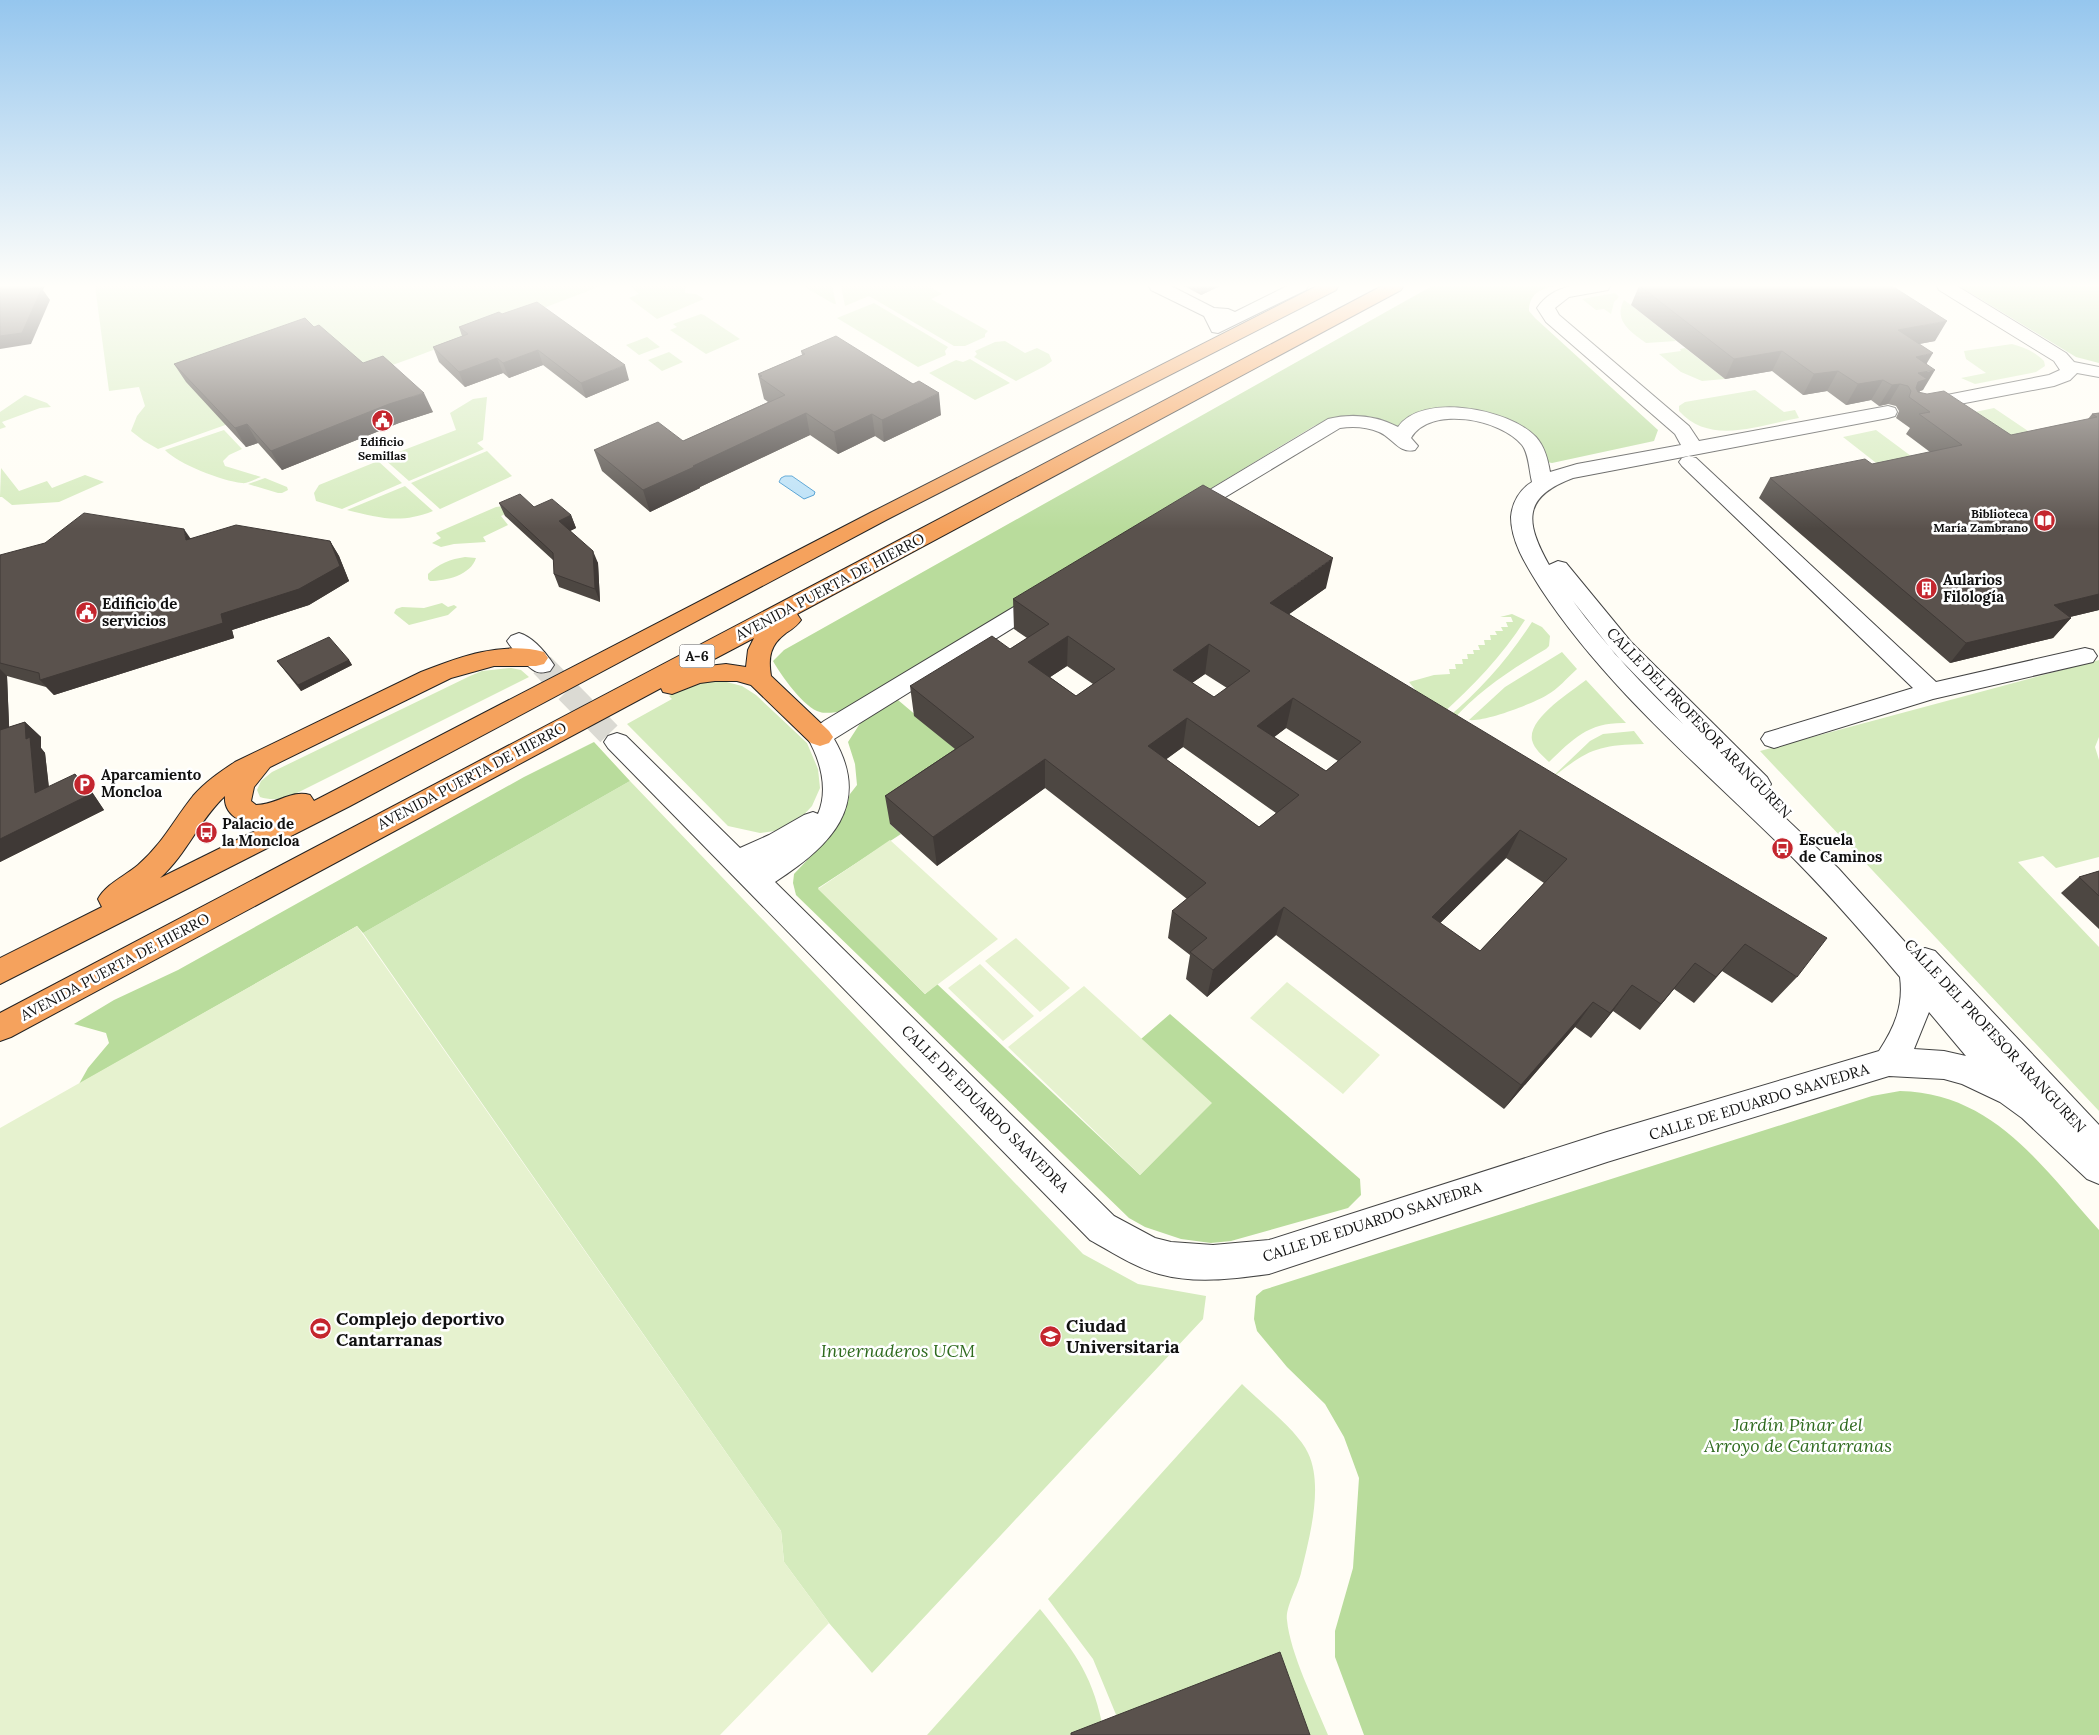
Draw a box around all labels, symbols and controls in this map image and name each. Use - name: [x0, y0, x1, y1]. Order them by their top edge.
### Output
- public building icon: Edificio Semillas: [370, 409, 394, 433]
- place label: Edificio Semillas: [358, 434, 406, 463]
- place label: Biblioteca María Zambrano: [1933, 506, 2029, 535]
- library icon: Biblioteca María Zambrano: [2032, 509, 2056, 533]
- street label: AVENIDA PUERTA DE HIERRO: [731, 528, 928, 645]
- place label: Aularios Filología: [1943, 570, 2004, 606]
- building icon: Aularios Filología: [1915, 577, 1939, 601]
- place label: Edificio de servicios: [102, 594, 177, 630]
- public building icon: Edificio de servicios: [74, 601, 98, 625]
- street label: CALLE DEL PROFESOR ARANGUREN: [1603, 623, 1796, 822]
- road number: A-6: [680, 644, 714, 668]
- street label: AVENIDA PUERTA DE HIERRO: [373, 717, 570, 834]
- place label: Aparcamiento Moncloa: [101, 765, 202, 801]
- parking icon: Aparcamiento Moncloa: [73, 772, 97, 796]
- place label: Palacio de la Moncloa: [222, 814, 300, 850]
- bus stop icon: Palacio de la Moncloa: [194, 821, 218, 845]
- place label: Escuela de Caminos: [1799, 830, 1882, 866]
- bus stop icon: Escuela de Caminos: [1771, 837, 1795, 861]
- street label: AVENIDA PUERTA DE HIERRO: [16, 908, 213, 1025]
- street label: CALLE DEL PROFESOR ARANGUREN: [1900, 935, 2090, 1136]
- street label: CALLE DE EDUARDO SAAVEDRA: [898, 1021, 1073, 1197]
- street label: CALLE DE EDUARDO SAAVEDRA: [1647, 1059, 1872, 1144]
- street label: CALLE DE EDUARDO SAAVEDRA: [1260, 1177, 1484, 1266]
- place label: Complejo deportivo Cantarranas: [336, 1307, 504, 1351]
- place label: Ciudad Universitaria: [1066, 1314, 1180, 1358]
- sports icon: Complejo deportivo Cantarranas: [308, 1317, 332, 1341]
- school or university icon: Ciudad Universitaria: [1038, 1324, 1062, 1348]
- park label: Invernaderos UCM: [821, 1339, 975, 1362]
- park label: Jardín Pinar del Arroyo de Cantarranas: [1703, 1413, 1892, 1457]

